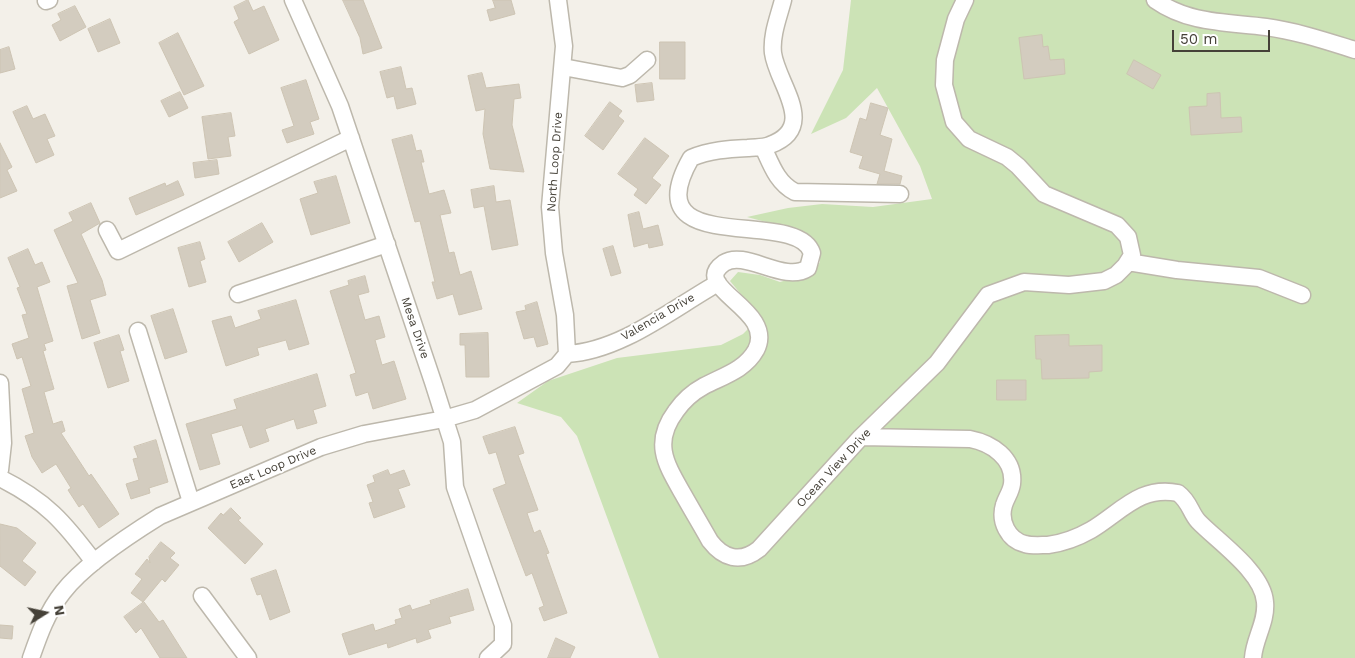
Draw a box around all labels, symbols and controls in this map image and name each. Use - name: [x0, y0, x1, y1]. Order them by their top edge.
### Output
- scale bar: [1175, 20, 1272, 52]
- text: 50 m: [1180, 30, 1217, 48]
- street label: North Loop Drive: [544, 112, 566, 212]
- street label: Valencia Drive: [619, 290, 697, 344]
- street label: Mesa Drive: [398, 295, 432, 361]
- street label: Ocean View Drive: [794, 426, 874, 510]
- street label: East Loop Drive: [227, 443, 319, 493]
- north arrow: [20, 588, 70, 638]
- text: N: [51, 604, 69, 617]

